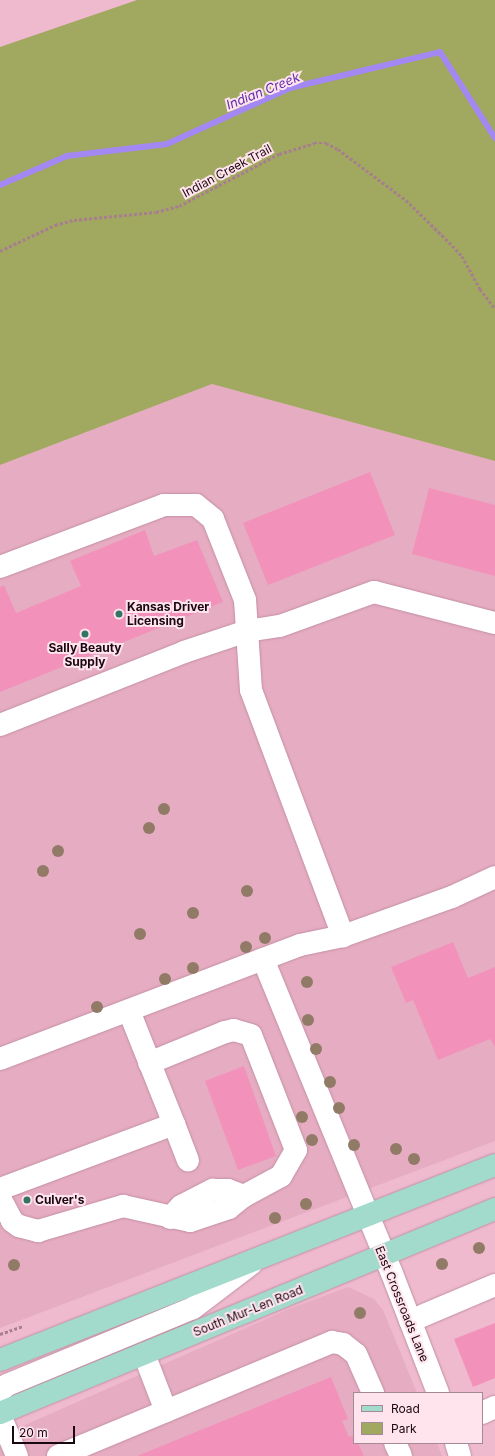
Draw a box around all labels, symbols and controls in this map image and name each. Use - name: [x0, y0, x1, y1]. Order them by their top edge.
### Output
- water label: Indian Creek: [224, 69, 302, 113]
- street label: Indian Creek Trail: [180, 141, 274, 201]
- place label: Kansas Driver Licensing: [127, 600, 209, 628]
- marker: Kansas Driver Licensing: [114, 609, 124, 619]
- marker: Sally Beauty Supply: [80, 629, 90, 639]
- place label: Sally Beauty Supply: [48, 641, 122, 669]
- place label: Culver's: [35, 1193, 84, 1207]
- marker: Culver's: [22, 1195, 32, 1205]
- street label: East Crossroads Lane: [372, 1244, 432, 1364]
- street label: South Mur-Len Road: [191, 1282, 305, 1340]
- legend: [353, 1392, 483, 1444]
- text: Road: [391, 1401, 420, 1416]
- scale bar: [14, 1418, 77, 1444]
- text: Park: [391, 1421, 417, 1436]
- text: 20 m: [19, 1425, 48, 1440]

